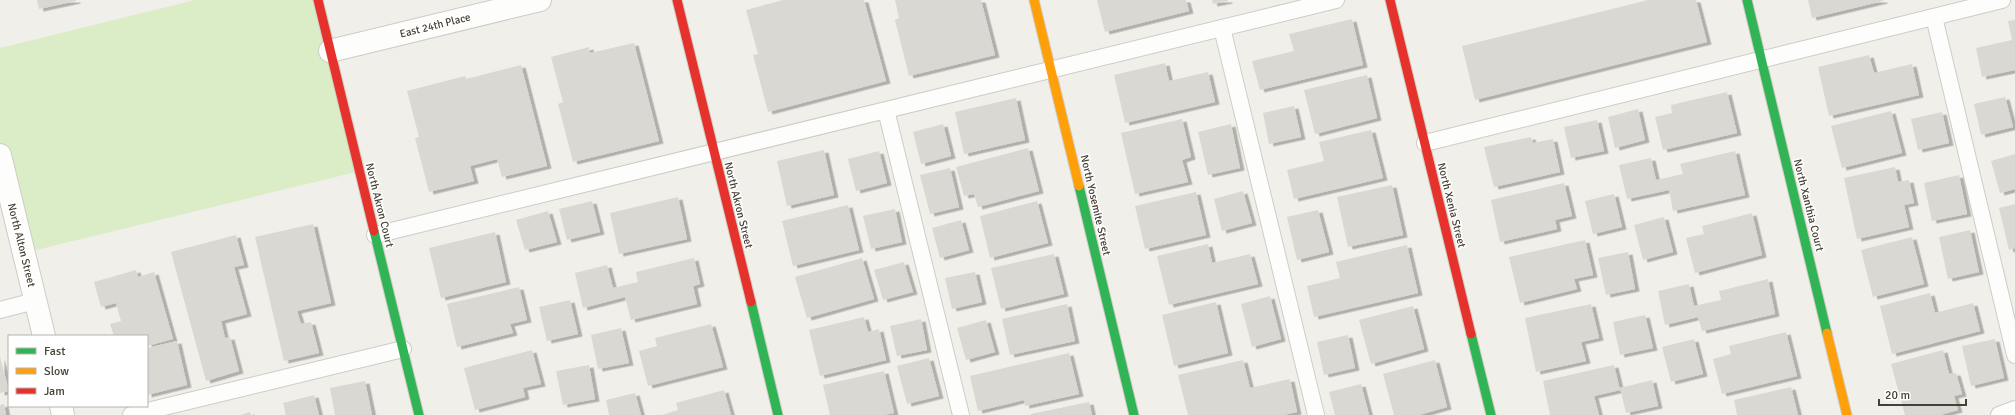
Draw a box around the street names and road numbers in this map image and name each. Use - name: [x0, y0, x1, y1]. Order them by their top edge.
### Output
- street label: East 24th Place: [398, 10, 472, 41]
- street label: North Yosemite Street: [1078, 154, 1113, 257]
- street label: North Xanthia Court: [1791, 158, 1826, 253]
- street label: North Akron Street: [721, 161, 756, 250]
- street label: North Xenia Street: [1435, 161, 1468, 249]
- street label: North Akron Court: [363, 162, 396, 249]
- street label: North Alton Street: [5, 202, 38, 289]

